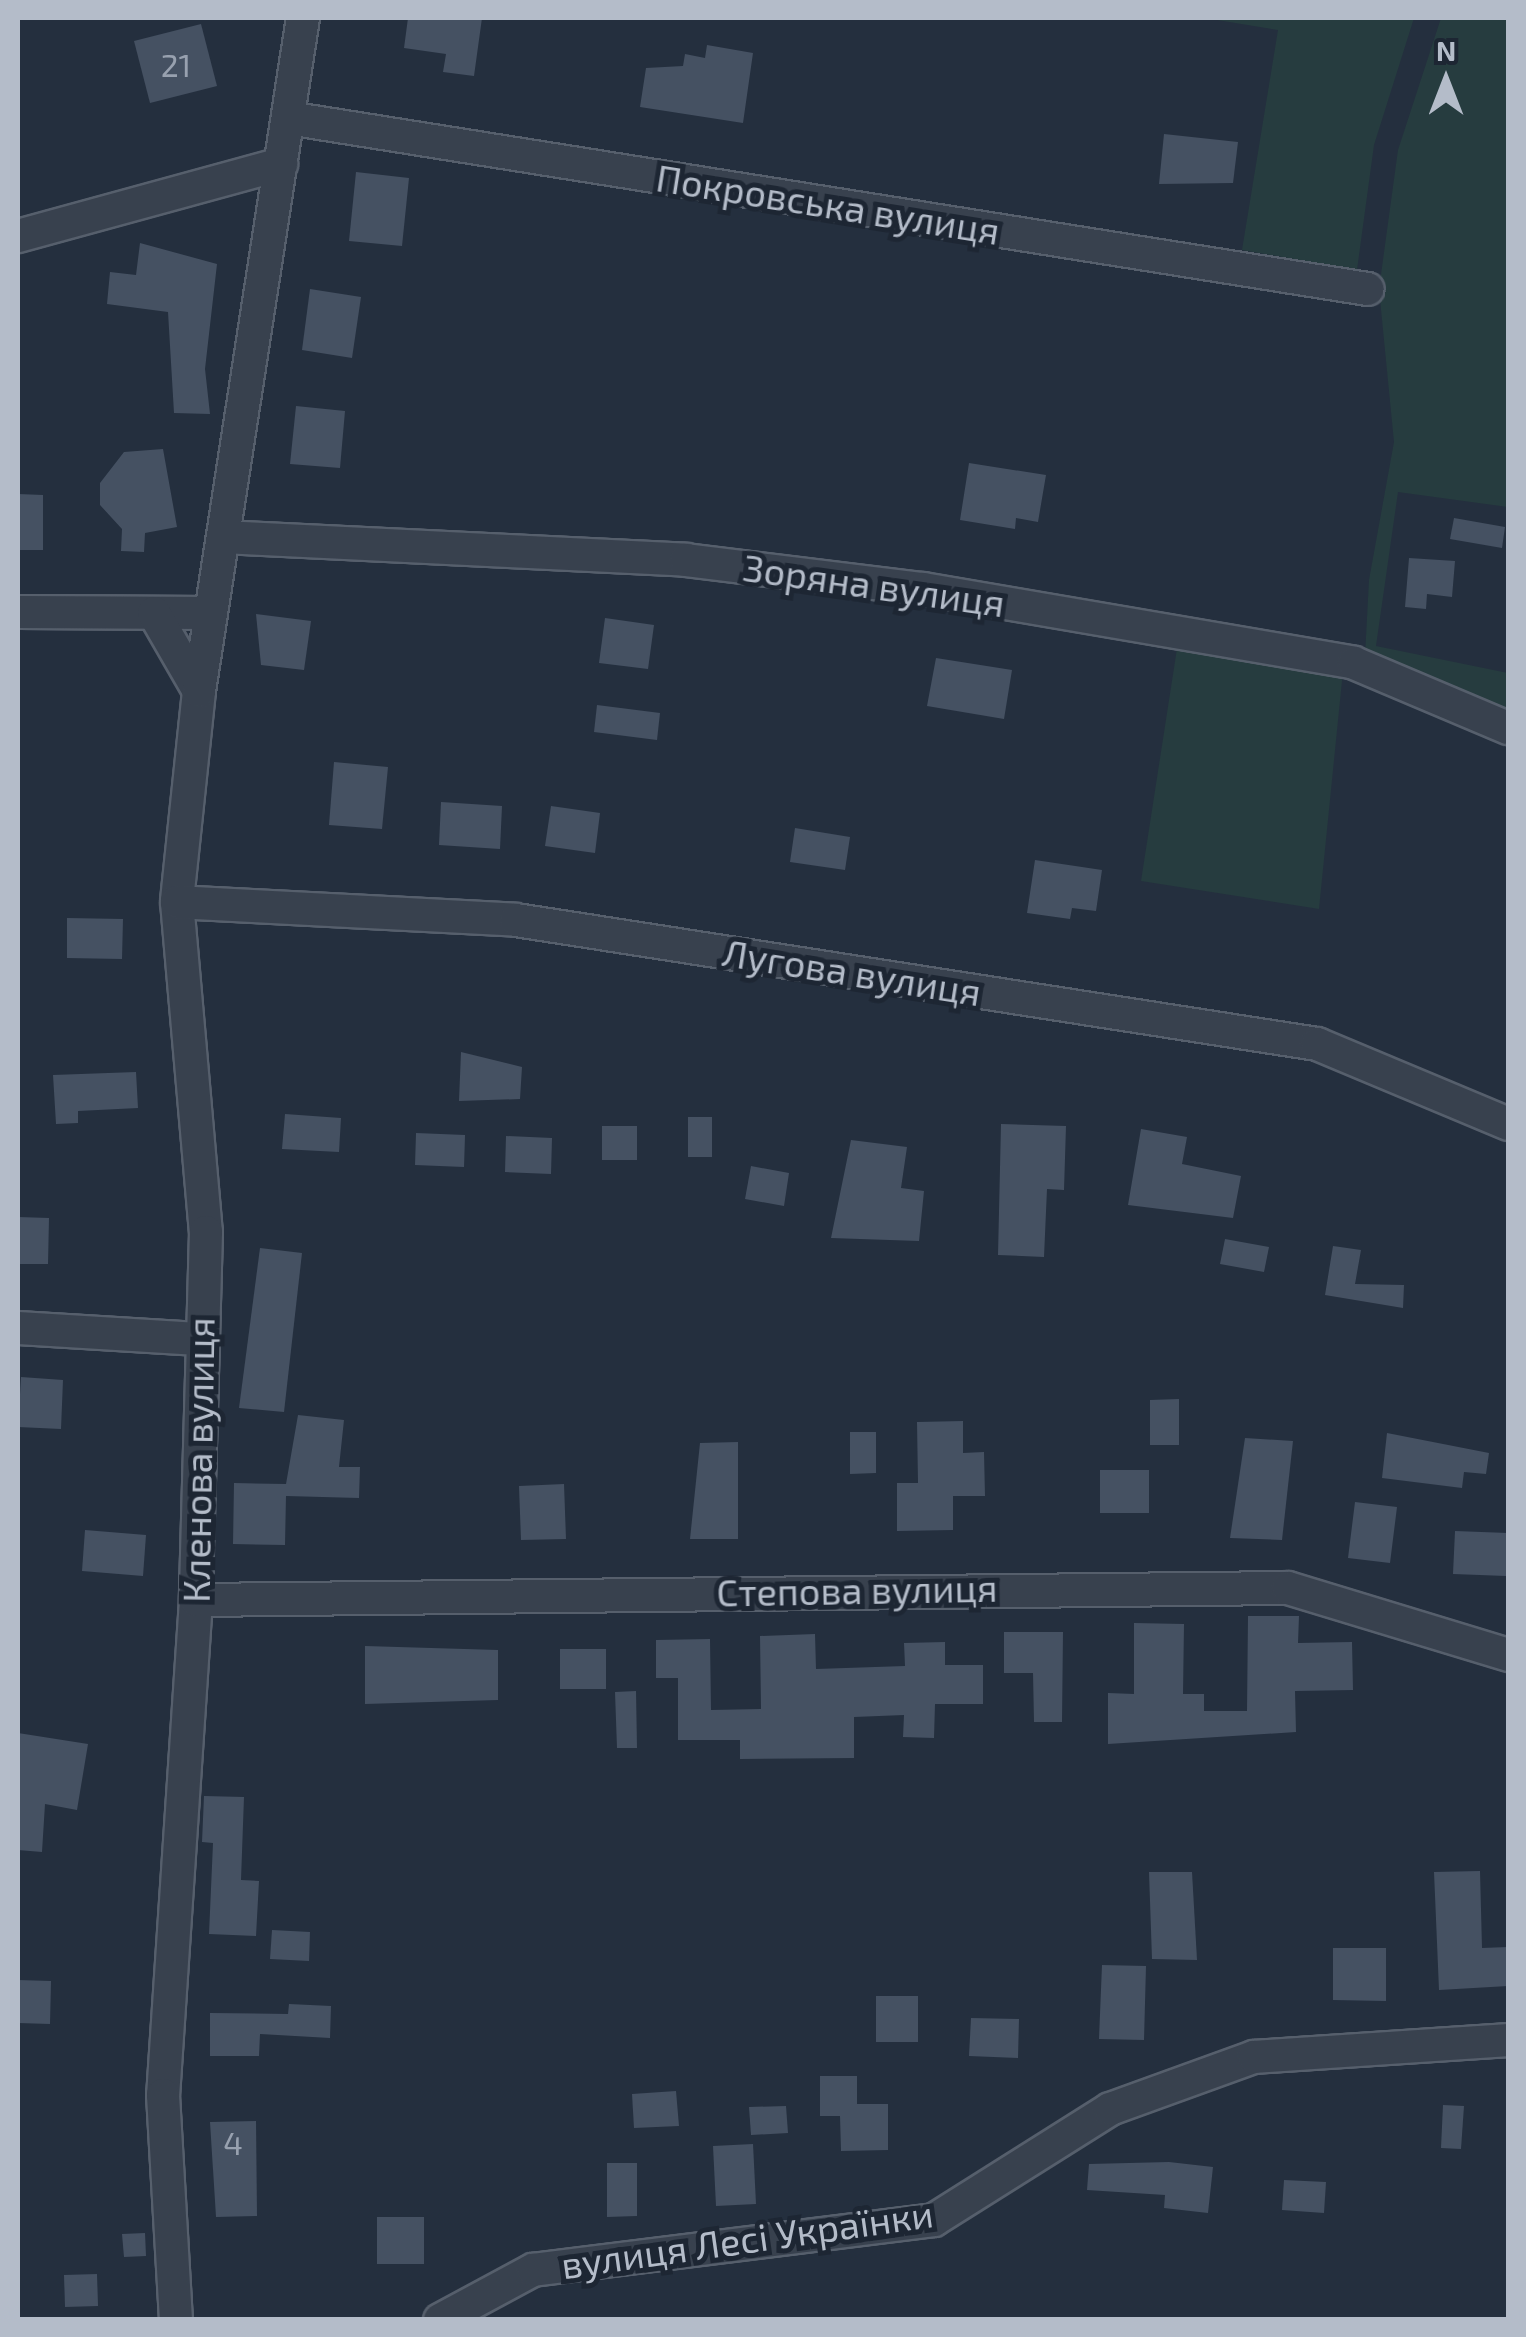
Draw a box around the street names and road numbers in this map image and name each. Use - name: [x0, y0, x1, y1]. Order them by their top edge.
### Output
- street label: Покровська вулиця: [653, 154, 1003, 254]
- street label: Зоряна вулиця: [740, 544, 1008, 626]
- street label: Лугова вулиця: [720, 929, 984, 1015]
- street label: Кленова вулиця: [173, 1317, 223, 1603]
- street label: Степова вулиця: [716, 1565, 998, 1615]
- street label: вулиця Лесі Українки: [558, 2190, 936, 2288]

